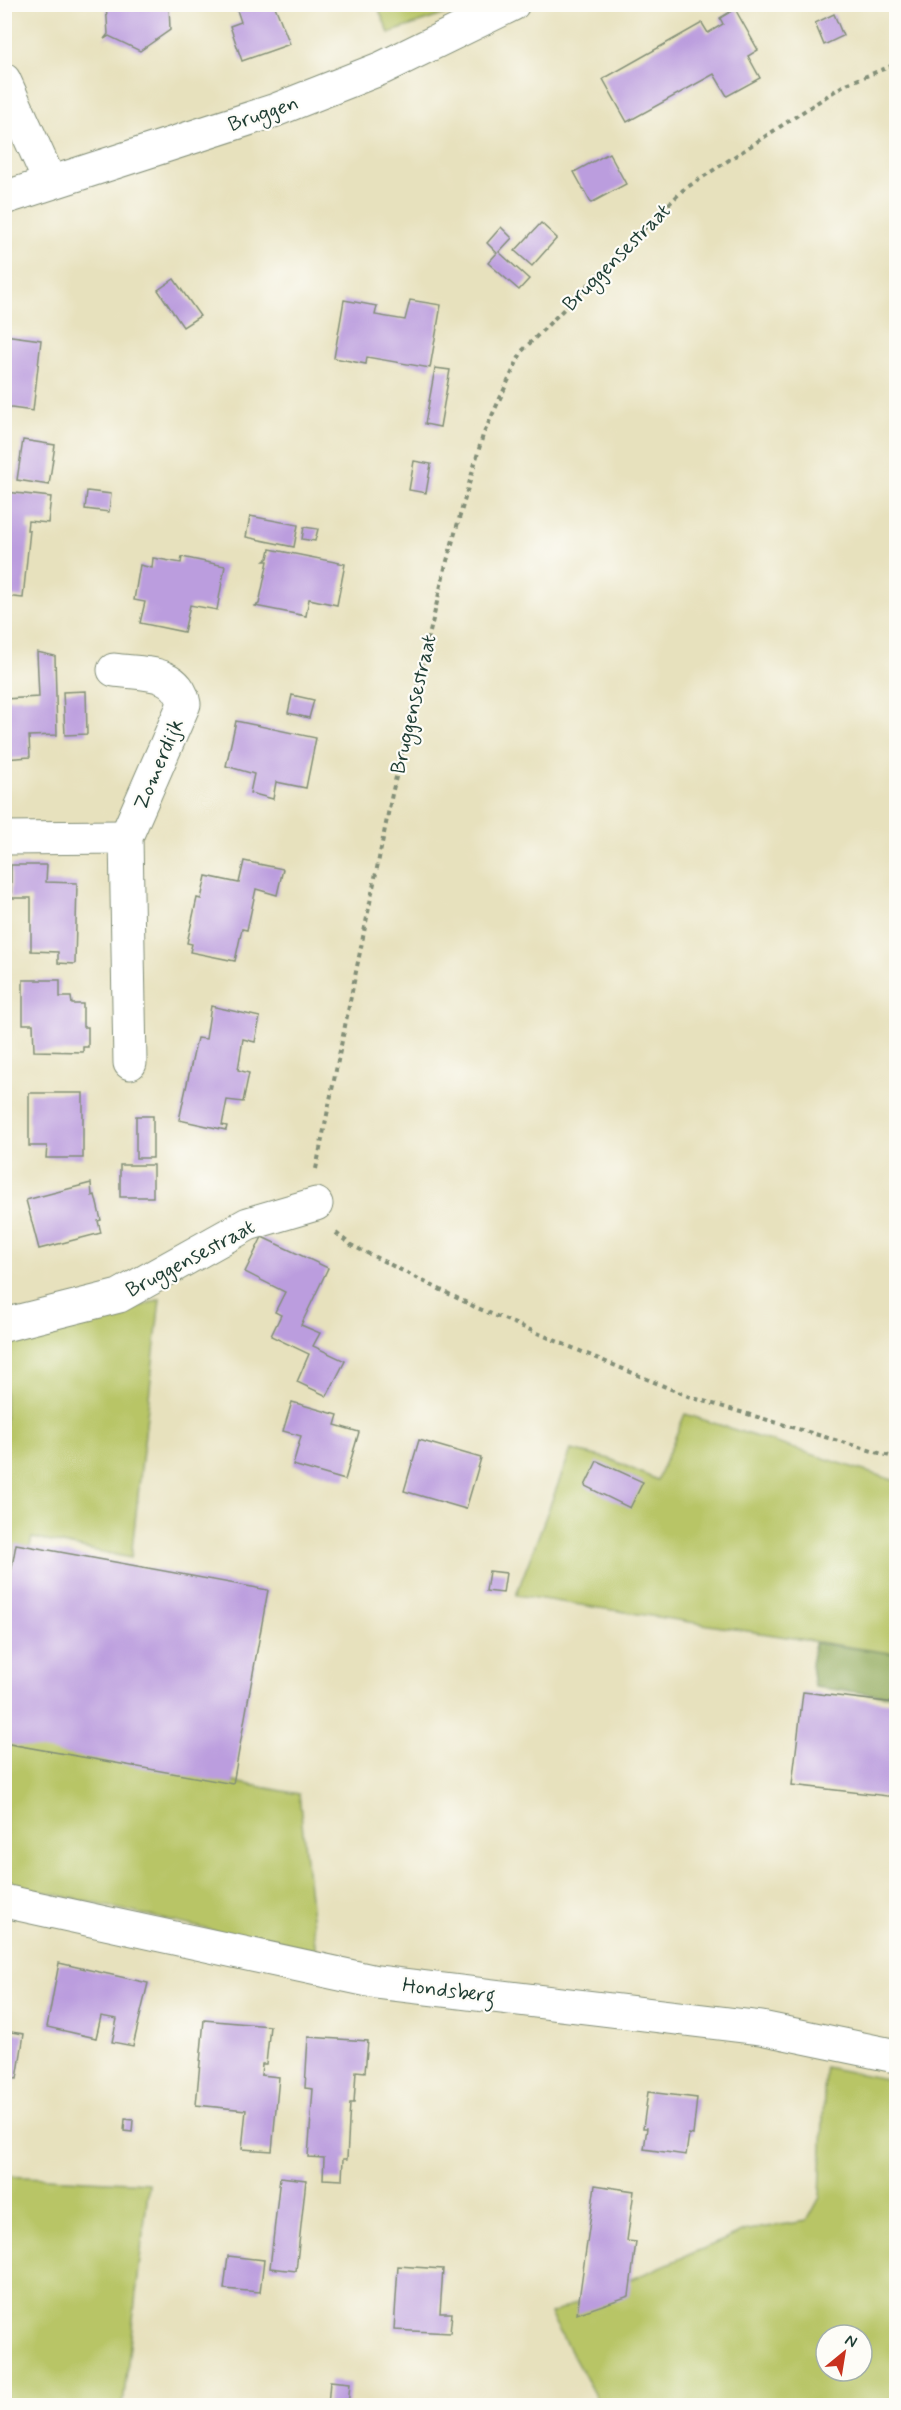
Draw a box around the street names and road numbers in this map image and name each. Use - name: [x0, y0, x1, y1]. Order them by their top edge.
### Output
- street label: Bruggen: [224, 89, 303, 140]
- street label: Bruggensestraat: [556, 197, 678, 319]
- street label: Bruggensestraat: [384, 632, 445, 777]
- street label: Zomerdijk: [127, 714, 191, 814]
- street label: Bruggensestraat: [121, 1213, 260, 1306]
- street label: Hondsberg: [400, 1971, 497, 2013]

